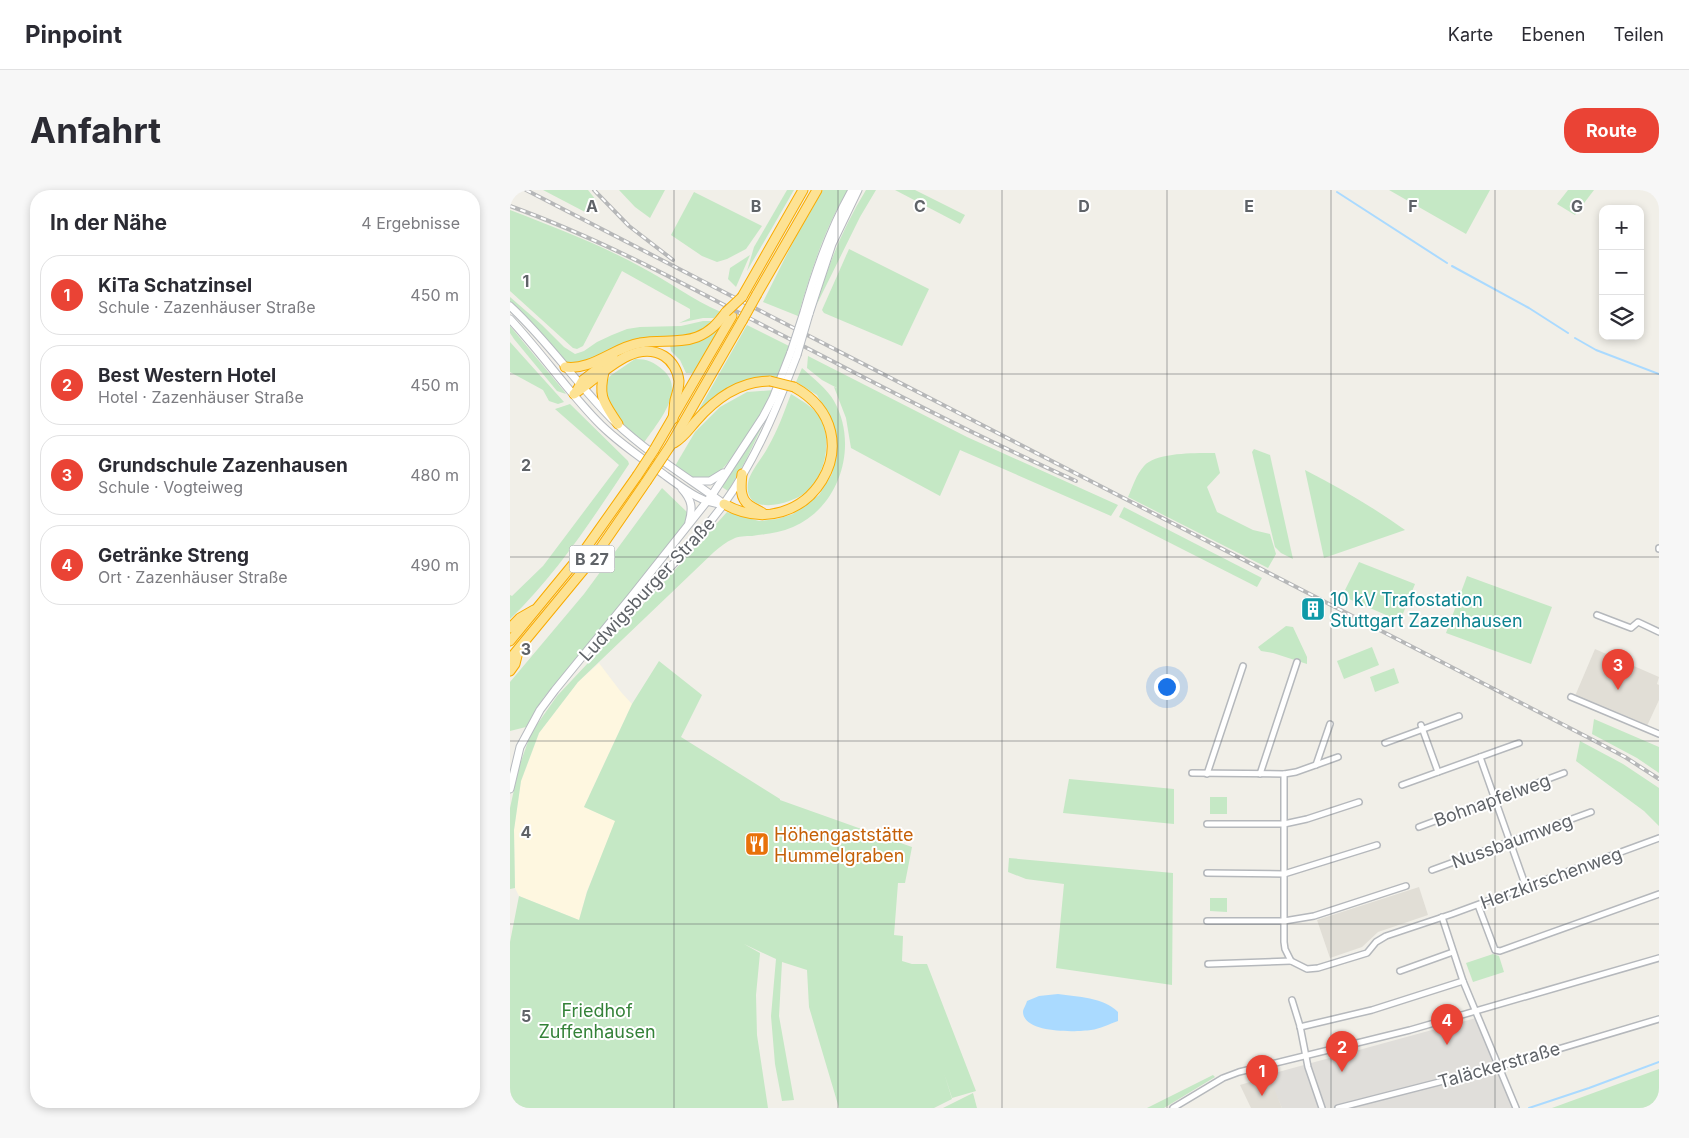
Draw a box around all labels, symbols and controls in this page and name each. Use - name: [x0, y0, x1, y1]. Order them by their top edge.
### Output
- text: Pinpoint: [25, 20, 122, 49]
- text: Karte: [1448, 24, 1493, 45]
- text: Ebenen: [1521, 24, 1585, 45]
- text: Teilen: [1613, 24, 1664, 45]
- button: Route: [1564, 108, 1659, 153]
- text: Anfahrt: [30, 109, 161, 151]
- text: A: [586, 196, 598, 216]
- text: B: [751, 196, 761, 216]
- text: C: [914, 196, 926, 216]
- text: D: [1078, 196, 1090, 216]
- text: E: [1244, 196, 1254, 216]
- text: F: [1408, 196, 1418, 216]
- text: G: [1571, 196, 1583, 216]
- map controls: [1599, 205, 1644, 340]
- button: +: [1599, 205, 1644, 250]
- text: In der Nähe: [50, 210, 167, 235]
- text: 4 Ergebnisse: [361, 213, 460, 233]
- button: −: [1599, 250, 1644, 295]
- text: 1: [523, 271, 529, 291]
- text: KiTa Schatzinsel: [98, 274, 252, 297]
- text: 1: [64, 285, 70, 305]
- text: 450 m: [410, 285, 459, 305]
- button: layers: [1599, 295, 1644, 340]
- text: Schule · Zazenhäuser Straße: [98, 297, 315, 317]
- text: Best Western Hotel: [98, 364, 276, 387]
- text: 2: [62, 375, 72, 395]
- text: 450 m: [410, 375, 459, 395]
- text: Hotel · Zazenhäuser Straße: [98, 387, 304, 407]
- text: Grundschule Zazenhausen: [98, 454, 348, 477]
- text: 2: [521, 455, 531, 475]
- text: 3: [62, 465, 72, 485]
- text: 480 m: [410, 465, 459, 485]
- text: Schule · Vogteiweg: [98, 477, 243, 497]
- street label: Ludwigsburger Straße: [575, 513, 719, 665]
- text: Getränke Streng: [98, 544, 249, 567]
- road number: B 27: [569, 546, 614, 572]
- text: 4: [62, 555, 72, 575]
- text: 490 m: [410, 555, 459, 575]
- text: Ort · Zazenhäuser Straße: [98, 567, 288, 587]
- place label: 10 kV Trafostation Stuttgart Zazenhausen: [1330, 589, 1523, 631]
- building icon: 10 kV Trafostation Stuttgart Zazenhausen: [1300, 596, 1326, 622]
- text: 3: [521, 639, 531, 659]
- pin: 3: [1602, 649, 1634, 690]
- your location: [1154, 674, 1180, 700]
- street label: Bohnapfelweg: [1431, 769, 1553, 831]
- street label: Nussbaumweg: [1449, 809, 1575, 873]
- text: 4: [521, 822, 532, 842]
- place label: Höhengaststätte Hummelgraben: [774, 824, 914, 866]
- restaurant icon: Höhengaststätte Hummelgraben: [744, 831, 770, 857]
- street label: Herzkirschenweg: [1477, 843, 1625, 913]
- park label: Friedhof Zuffenhausen: [538, 1000, 656, 1042]
- pin: 4: [1431, 1004, 1463, 1045]
- text: 5: [521, 1006, 531, 1026]
- pin: 2: [1326, 1031, 1358, 1072]
- street label: Taläckerstraße: [1436, 1038, 1562, 1092]
- pin: 1: [1246, 1055, 1278, 1096]

